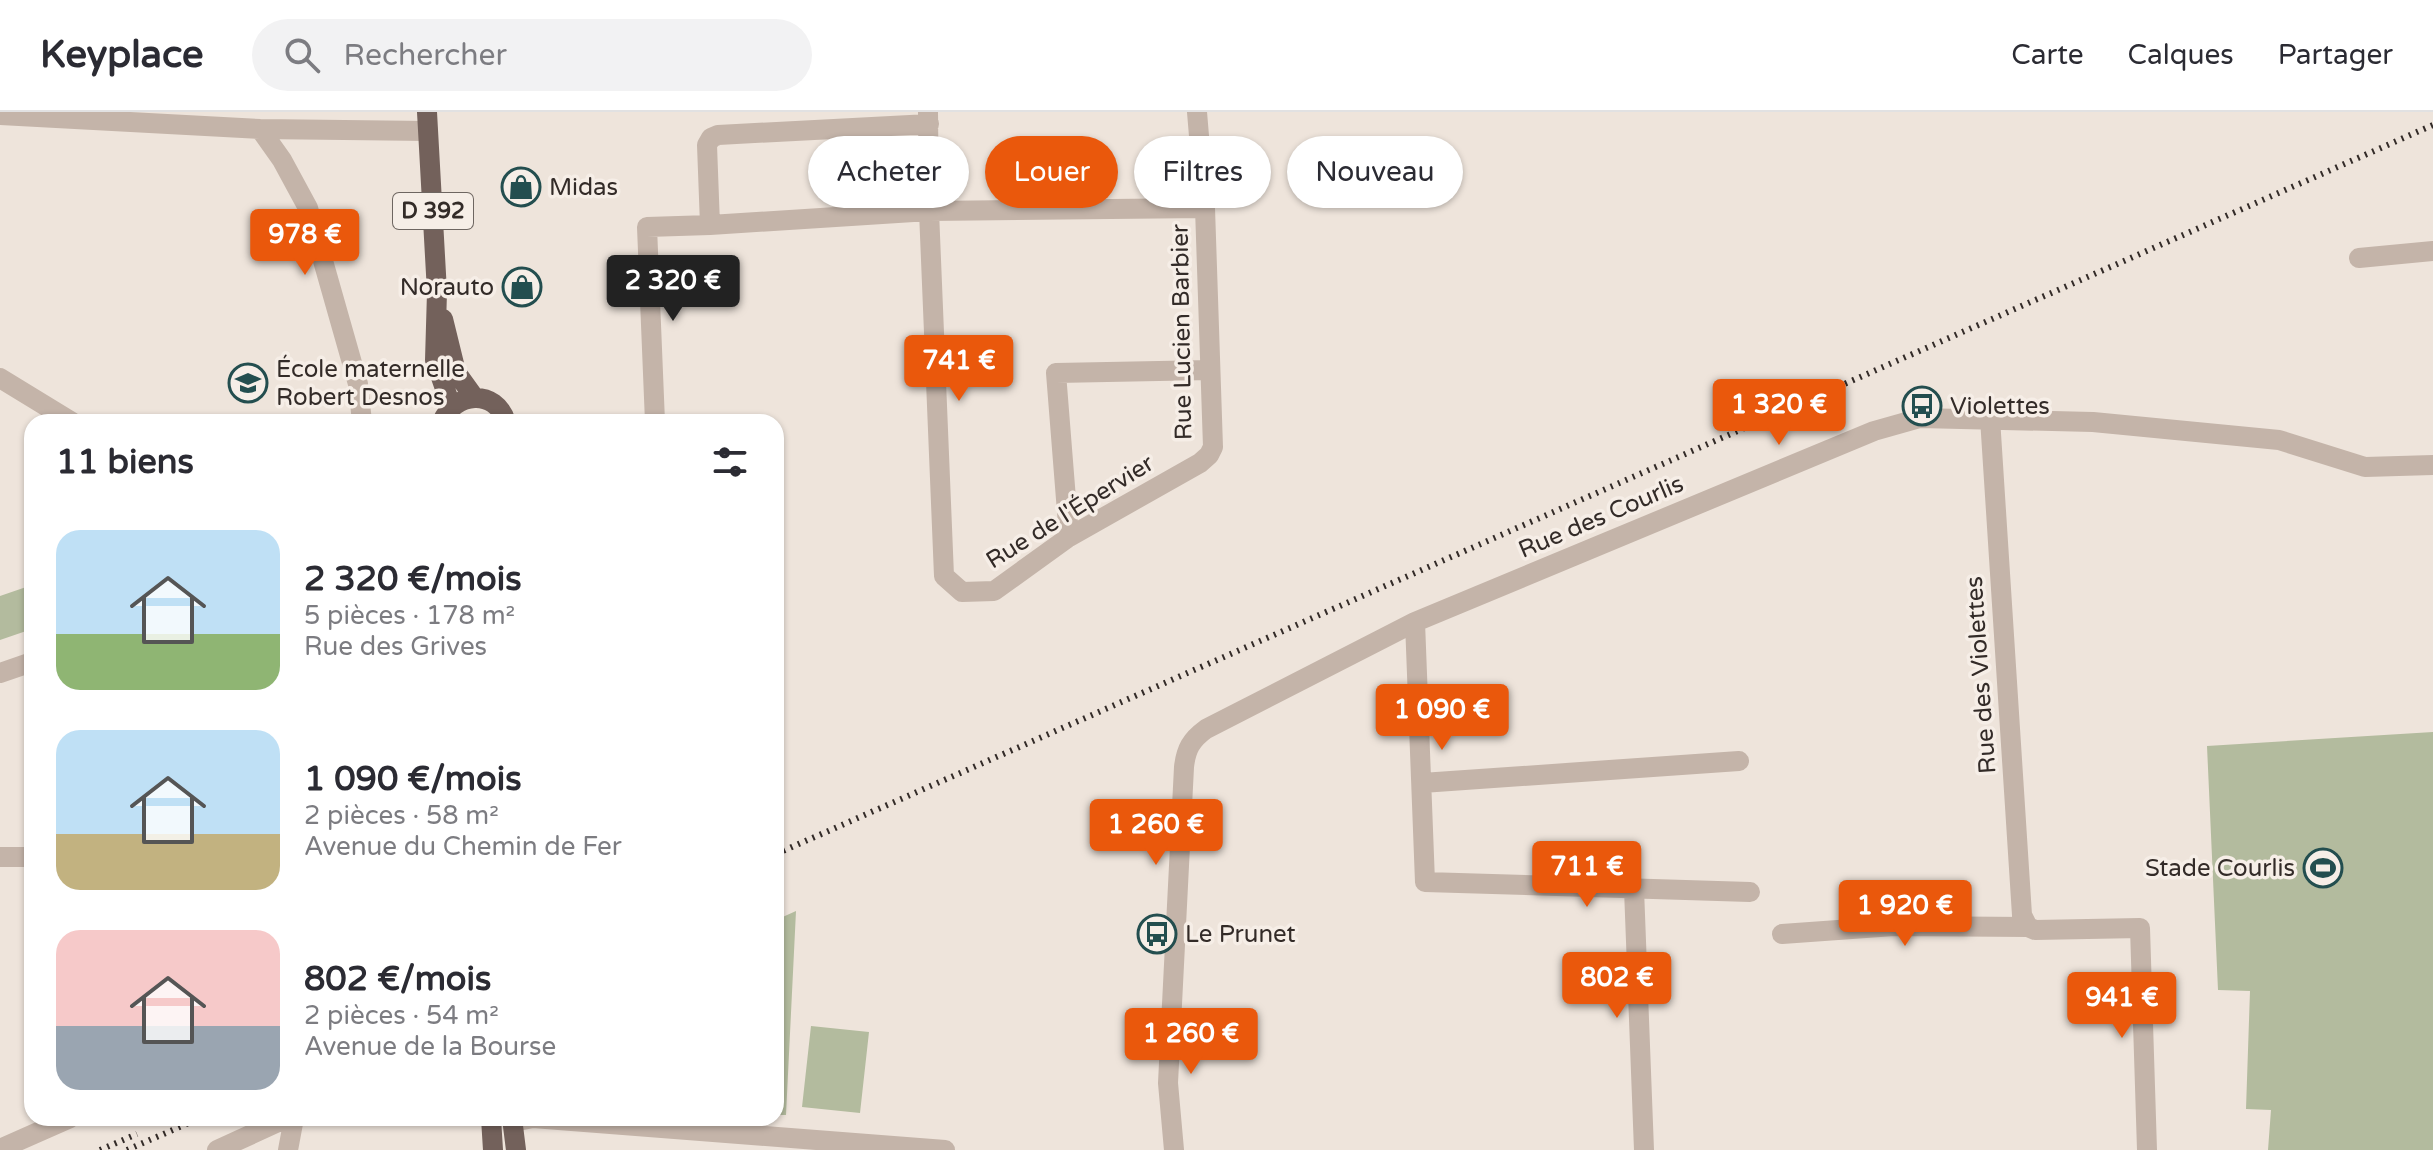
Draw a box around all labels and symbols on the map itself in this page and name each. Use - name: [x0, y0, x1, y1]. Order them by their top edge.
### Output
- shop icon: Midas: [500, 166, 542, 208]
- place label: Midas: [549, 173, 618, 202]
- road number: D 392: [393, 193, 473, 229]
- pin: 978 €: [249, 209, 361, 277]
- street label: Rue Lucien Barbier: [1166, 223, 1198, 440]
- pin: 2 320 €: [599, 255, 747, 323]
- shop icon: Norauto: [501, 266, 543, 308]
- place label: Norauto: [400, 273, 494, 302]
- pin: 741 €: [903, 335, 1015, 403]
- place label: École maternelle Robert Desnos: [276, 354, 465, 412]
- school or university icon: École maternelle Robert Desnos: [227, 362, 269, 404]
- pin: 1 320 €: [1705, 379, 1853, 447]
- bus stop icon: Violettes: [1901, 385, 1943, 427]
- place label: Violettes: [1950, 392, 2050, 421]
- street label: Rue de l'Épervier: [980, 447, 1160, 575]
- street label: Rue des Courlis: [1514, 469, 1688, 565]
- street label: Rue des Violettes: [1960, 575, 2002, 775]
- pin: 1 090 €: [1368, 684, 1516, 752]
- pin: 1 260 €: [1082, 799, 1230, 867]
- pin: 711 €: [1531, 841, 1643, 909]
- sports icon: Stade Courlis: [2302, 847, 2344, 889]
- place label: Stade Courlis: [2145, 854, 2295, 883]
- pin: 1 920 €: [1831, 880, 1979, 948]
- bus stop icon: Le Prunet: [1136, 913, 1178, 955]
- place label: Le Prunet: [1185, 920, 1296, 949]
- pin: 802 €: [1561, 952, 1673, 1020]
- pin: 941 €: [2066, 972, 2178, 1040]
- pin: 1 260 €: [1117, 1008, 1265, 1076]

